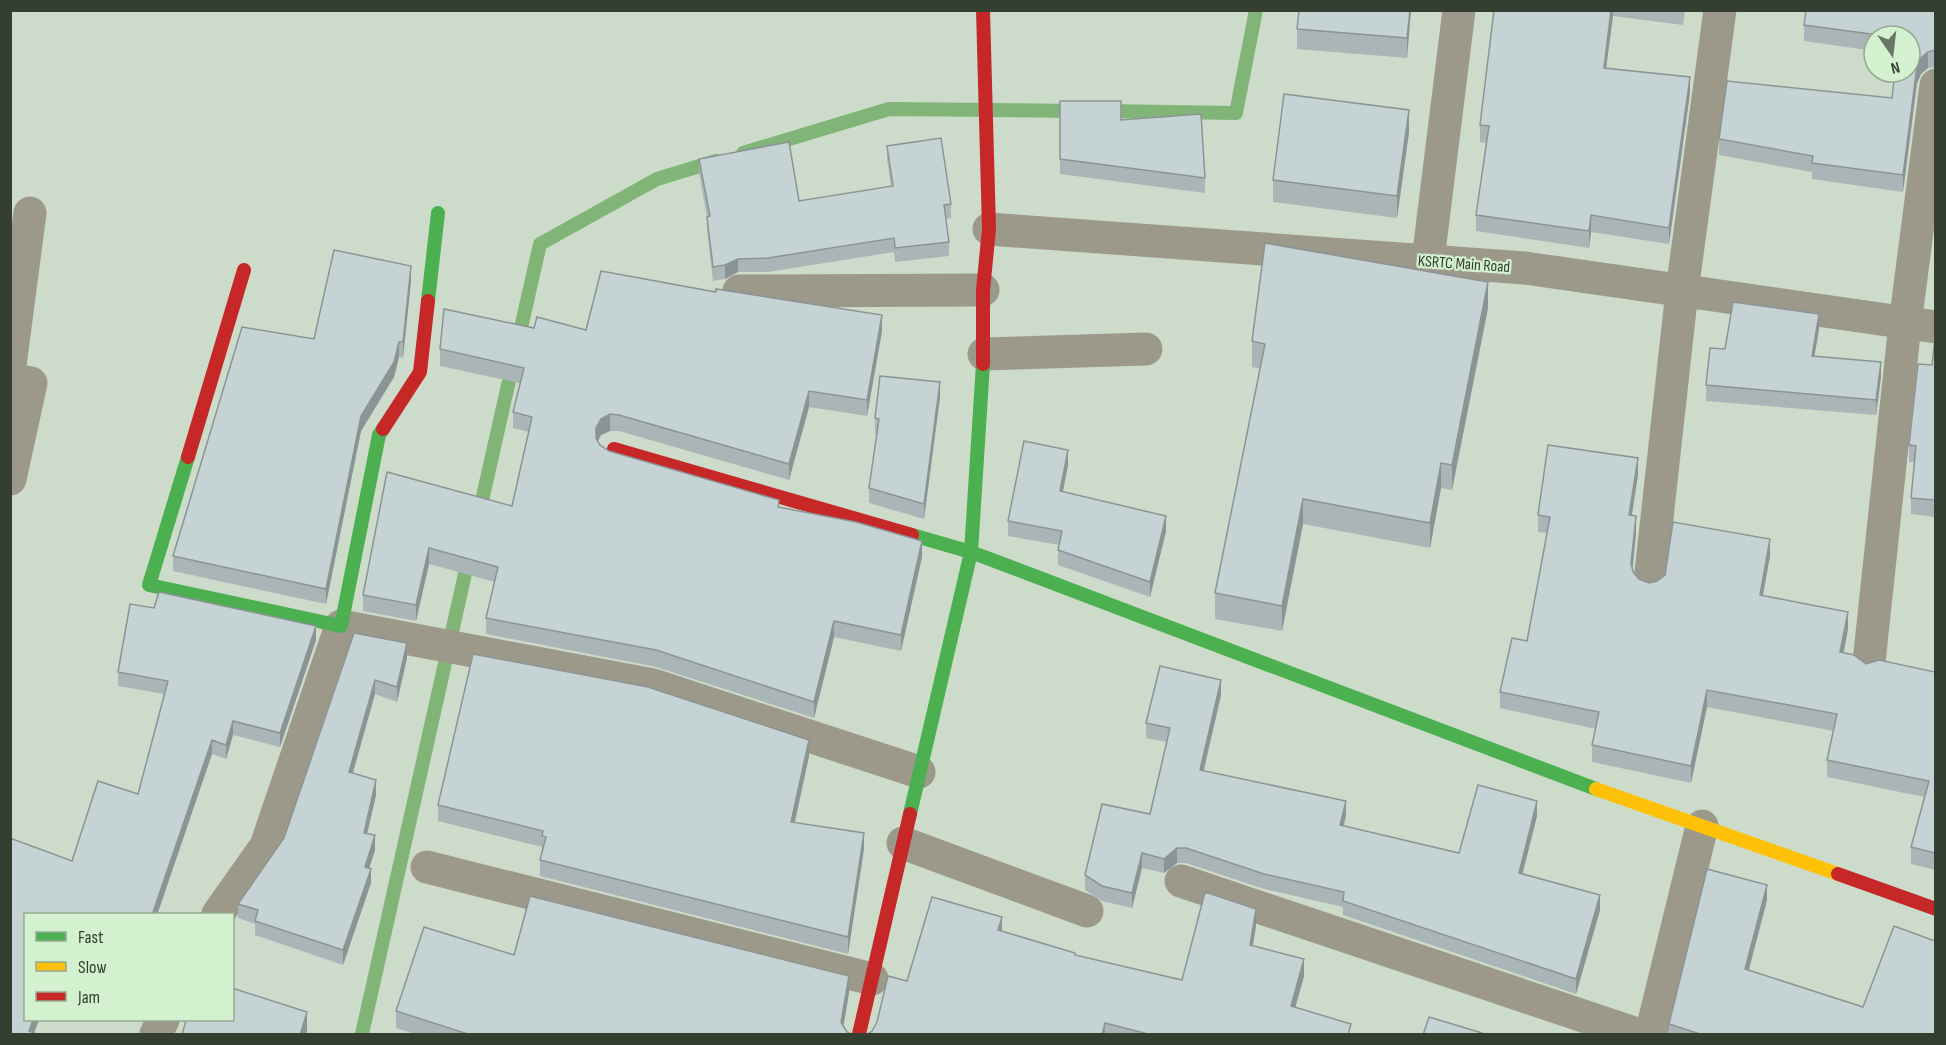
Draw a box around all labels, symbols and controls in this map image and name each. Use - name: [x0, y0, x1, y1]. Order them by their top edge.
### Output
- north arrow: [1862, 24, 1922, 84]
- text: N: [1889, 57, 1902, 77]
- street label: KSRTC Main Road: [1417, 252, 1511, 277]
- legend: [24, 913, 234, 1021]
- text: Fast: [78, 927, 104, 948]
- text: Slow: [78, 957, 107, 978]
- text: Jam: [77, 987, 100, 1008]

